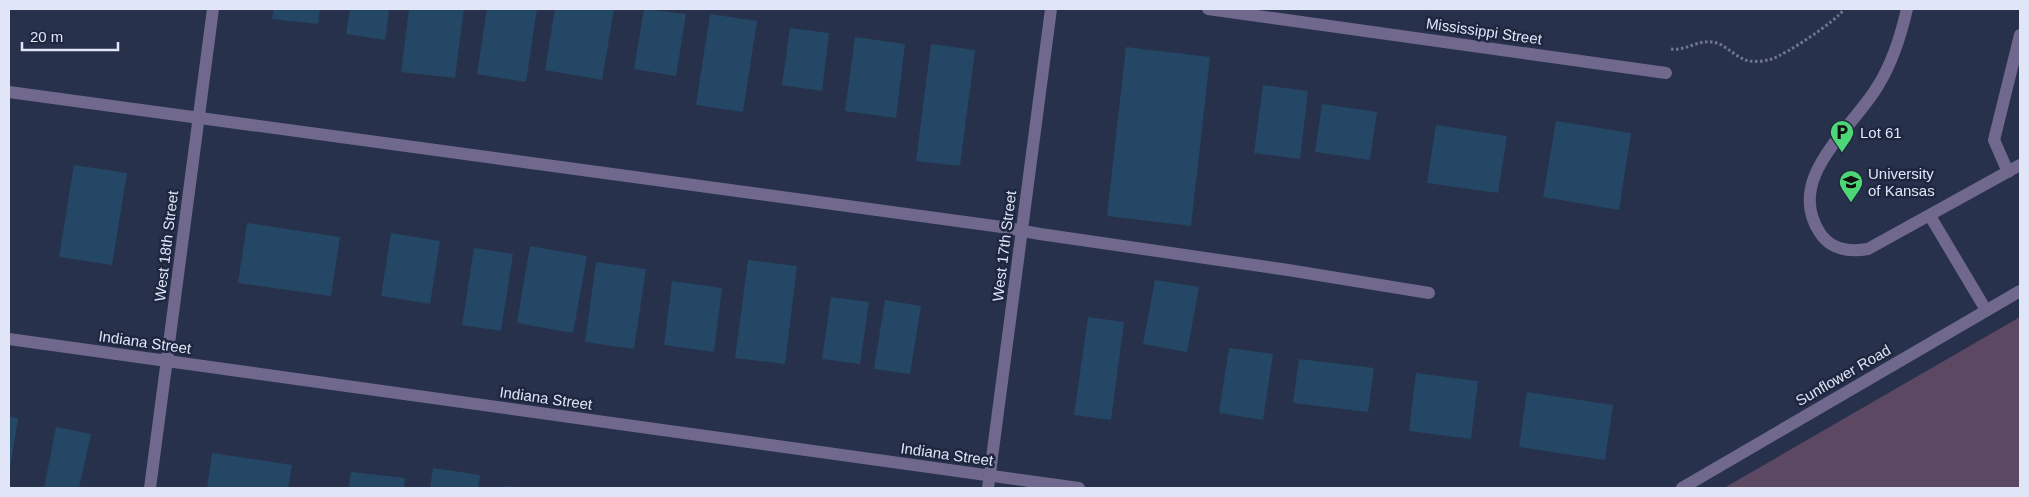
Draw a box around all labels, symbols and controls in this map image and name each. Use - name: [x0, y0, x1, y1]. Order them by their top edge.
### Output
- street label: Mississippi Street: [1425, 14, 1544, 48]
- scale bar: [22, 20, 119, 52]
- text: 20 m: [30, 28, 63, 45]
- parking icon: Lot 61: [1829, 119, 1855, 153]
- place label: Lot 61: [1860, 124, 1902, 141]
- place label: University of Kansas: [1868, 165, 1935, 199]
- school or university icon: University of Kansas: [1838, 169, 1864, 203]
- street label: West 18th Street: [151, 189, 181, 302]
- street label: West 17th Street: [989, 189, 1019, 302]
- street label: Indiana Street: [98, 327, 193, 357]
- street label: Sunflower Road: [1793, 341, 1893, 409]
- street label: Indiana Street: [499, 383, 594, 413]
- street label: Indiana Street: [900, 439, 995, 469]

